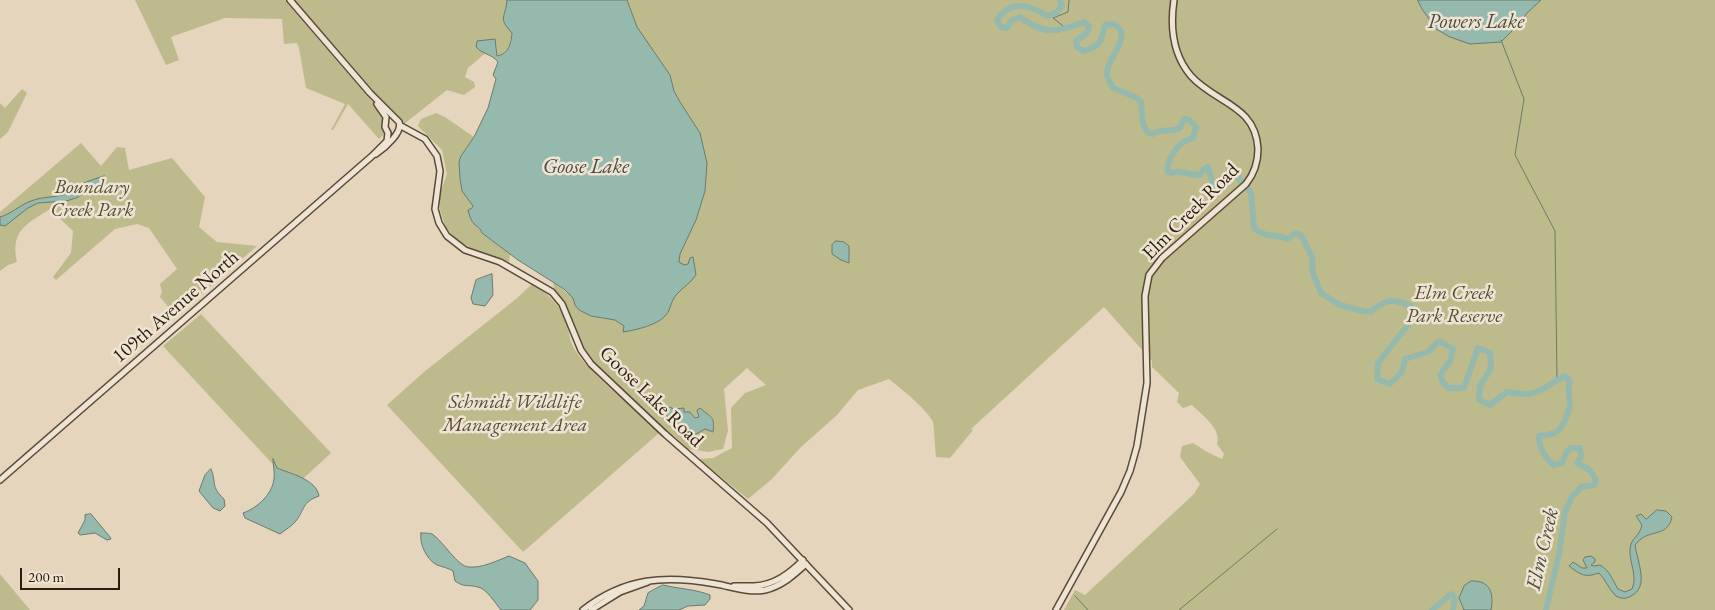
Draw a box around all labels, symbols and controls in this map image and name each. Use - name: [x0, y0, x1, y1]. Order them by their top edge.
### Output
- water label: Powers Lake: [1428, 9, 1524, 35]
- water label: Goose Lake: [543, 154, 629, 180]
- street label: Elm Creek Road: [1138, 159, 1244, 265]
- park label: Boundary Creek Park: [51, 176, 133, 223]
- street label: 109th Avenue North: [108, 246, 244, 368]
- park label: Elm Creek Park Reserve: [1406, 282, 1502, 329]
- street label: Goose Lake Road: [594, 341, 708, 453]
- park label: Schmidt Wildlife Management Area: [443, 391, 587, 438]
- water label: Elm Creek: [1521, 506, 1565, 592]
- scale bar: [22, 558, 122, 590]
- text: 200 m: [28, 567, 64, 586]

